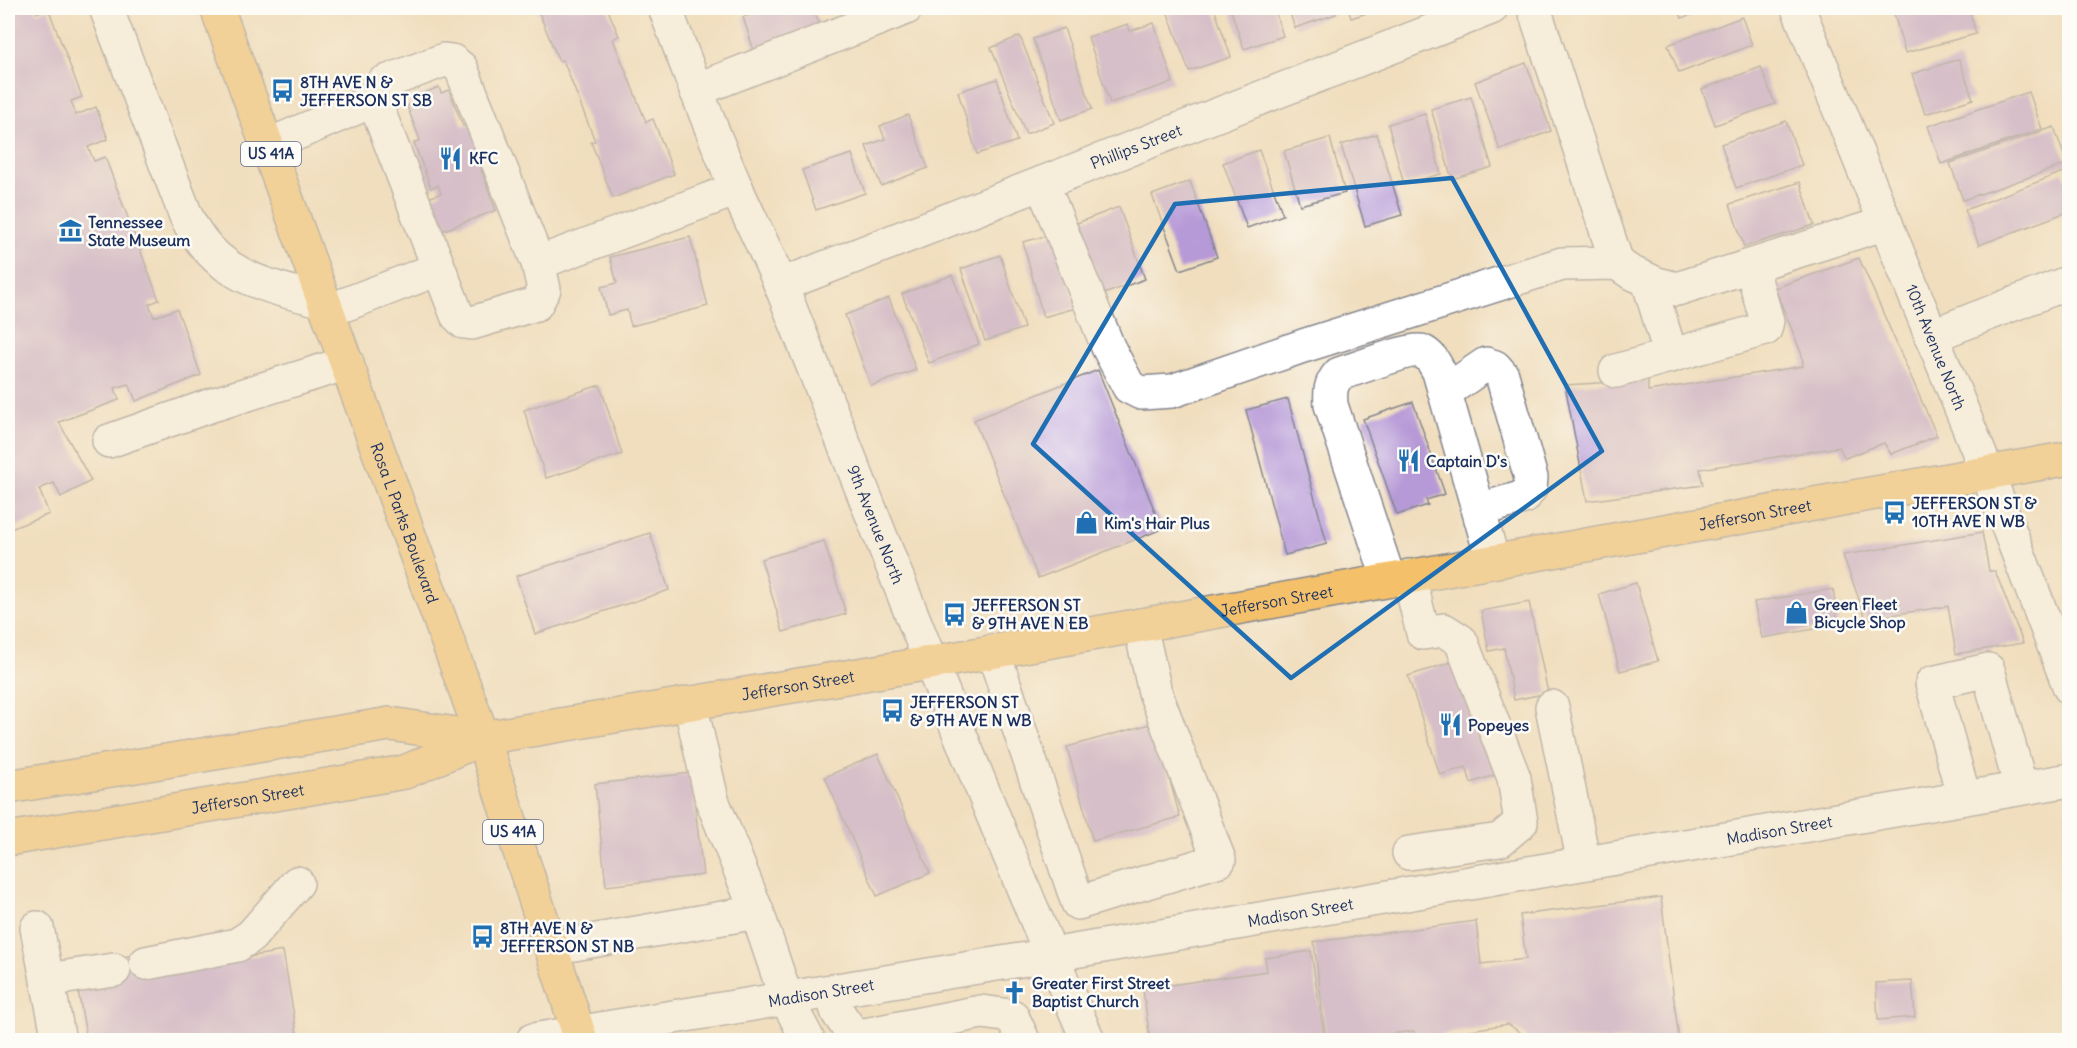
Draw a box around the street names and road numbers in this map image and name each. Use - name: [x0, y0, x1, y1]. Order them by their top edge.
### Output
- street label: Phillips Street: [1087, 120, 1185, 173]
- road number: US 41A: [241, 142, 301, 166]
- street label: 10th Avenue North: [1902, 281, 1971, 413]
- street label: Rosa L Parks Boulevard: [366, 440, 443, 606]
- street label: 9th Avenue North: [843, 462, 908, 587]
- street label: Jefferson Street: [1697, 495, 1813, 535]
- street label: Jefferson Street: [1219, 581, 1335, 621]
- street label: Jefferson Street: [740, 666, 856, 704]
- street label: Jefferson Street: [190, 779, 306, 818]
- street label: Madison Street: [1725, 811, 1834, 849]
- road number: US 41A: [483, 820, 543, 844]
- street label: Madison Street: [1246, 893, 1355, 931]
- street label: Madison Street: [767, 974, 876, 1011]

